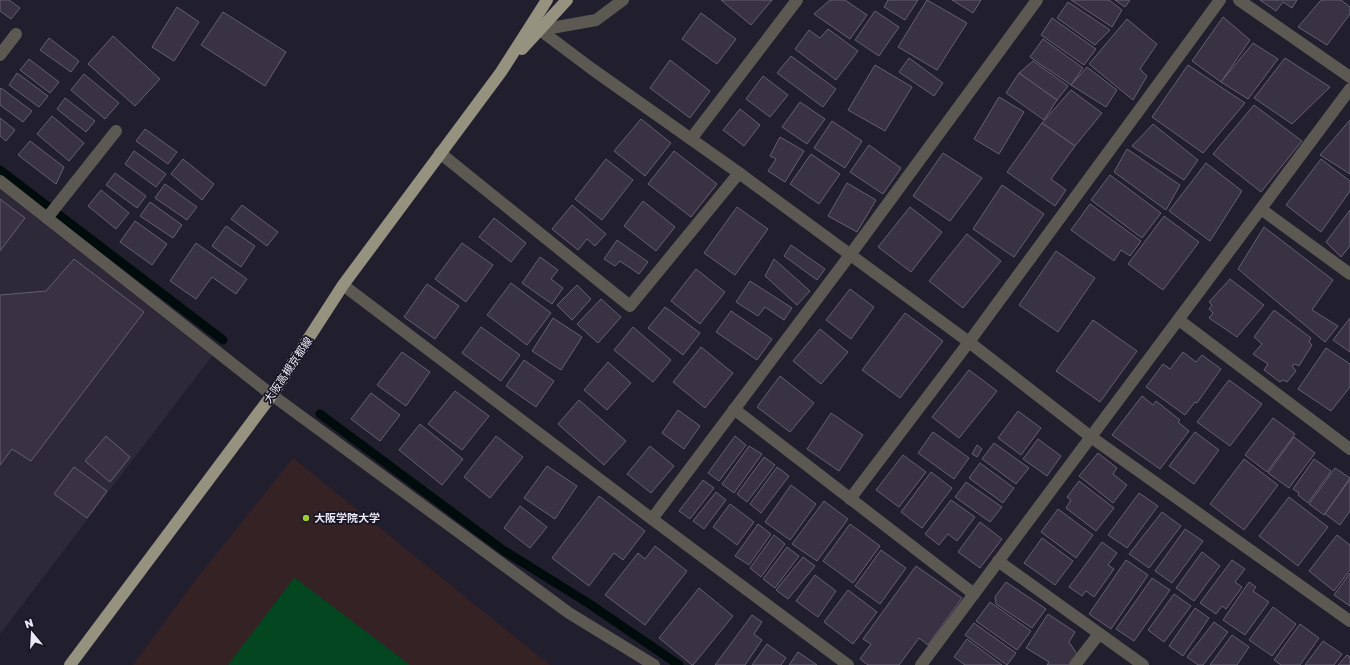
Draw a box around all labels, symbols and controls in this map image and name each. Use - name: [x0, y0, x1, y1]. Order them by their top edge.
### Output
- street label: 大阪高槻京都線: [261, 334, 315, 405]
- place label: 大阪学院大学: [314, 511, 380, 524]
- marker: 大阪学院大学: [301, 513, 311, 523]
- north arrow: [12, 613, 52, 653]
- text: N: [23, 616, 35, 630]

